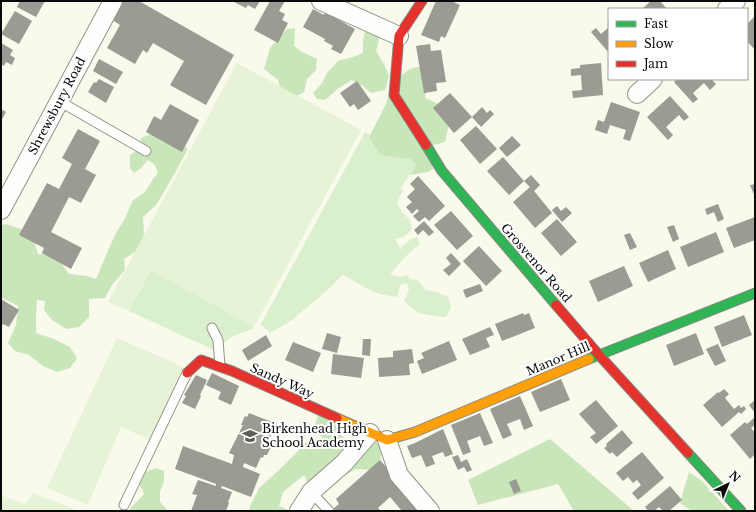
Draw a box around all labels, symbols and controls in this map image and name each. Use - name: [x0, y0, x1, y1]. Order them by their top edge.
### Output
- legend: [608, 8, 748, 80]
- text: Fast: [644, 16, 669, 31]
- text: Slow: [644, 36, 674, 51]
- street label: Shrewsbury Road: [25, 54, 89, 157]
- text: Jam: [642, 56, 668, 71]
- street label: Grosvenor Road: [498, 220, 575, 305]
- street label: Manor Hill: [524, 338, 592, 379]
- street label: Sandy Way: [248, 360, 317, 401]
- place label: Birkenhead High School Academy: [262, 421, 367, 450]
- school or university icon: Birkenhead High School Academy: [241, 427, 259, 445]
- north arrow: [708, 464, 748, 504]
- text: N: [726, 468, 744, 486]

